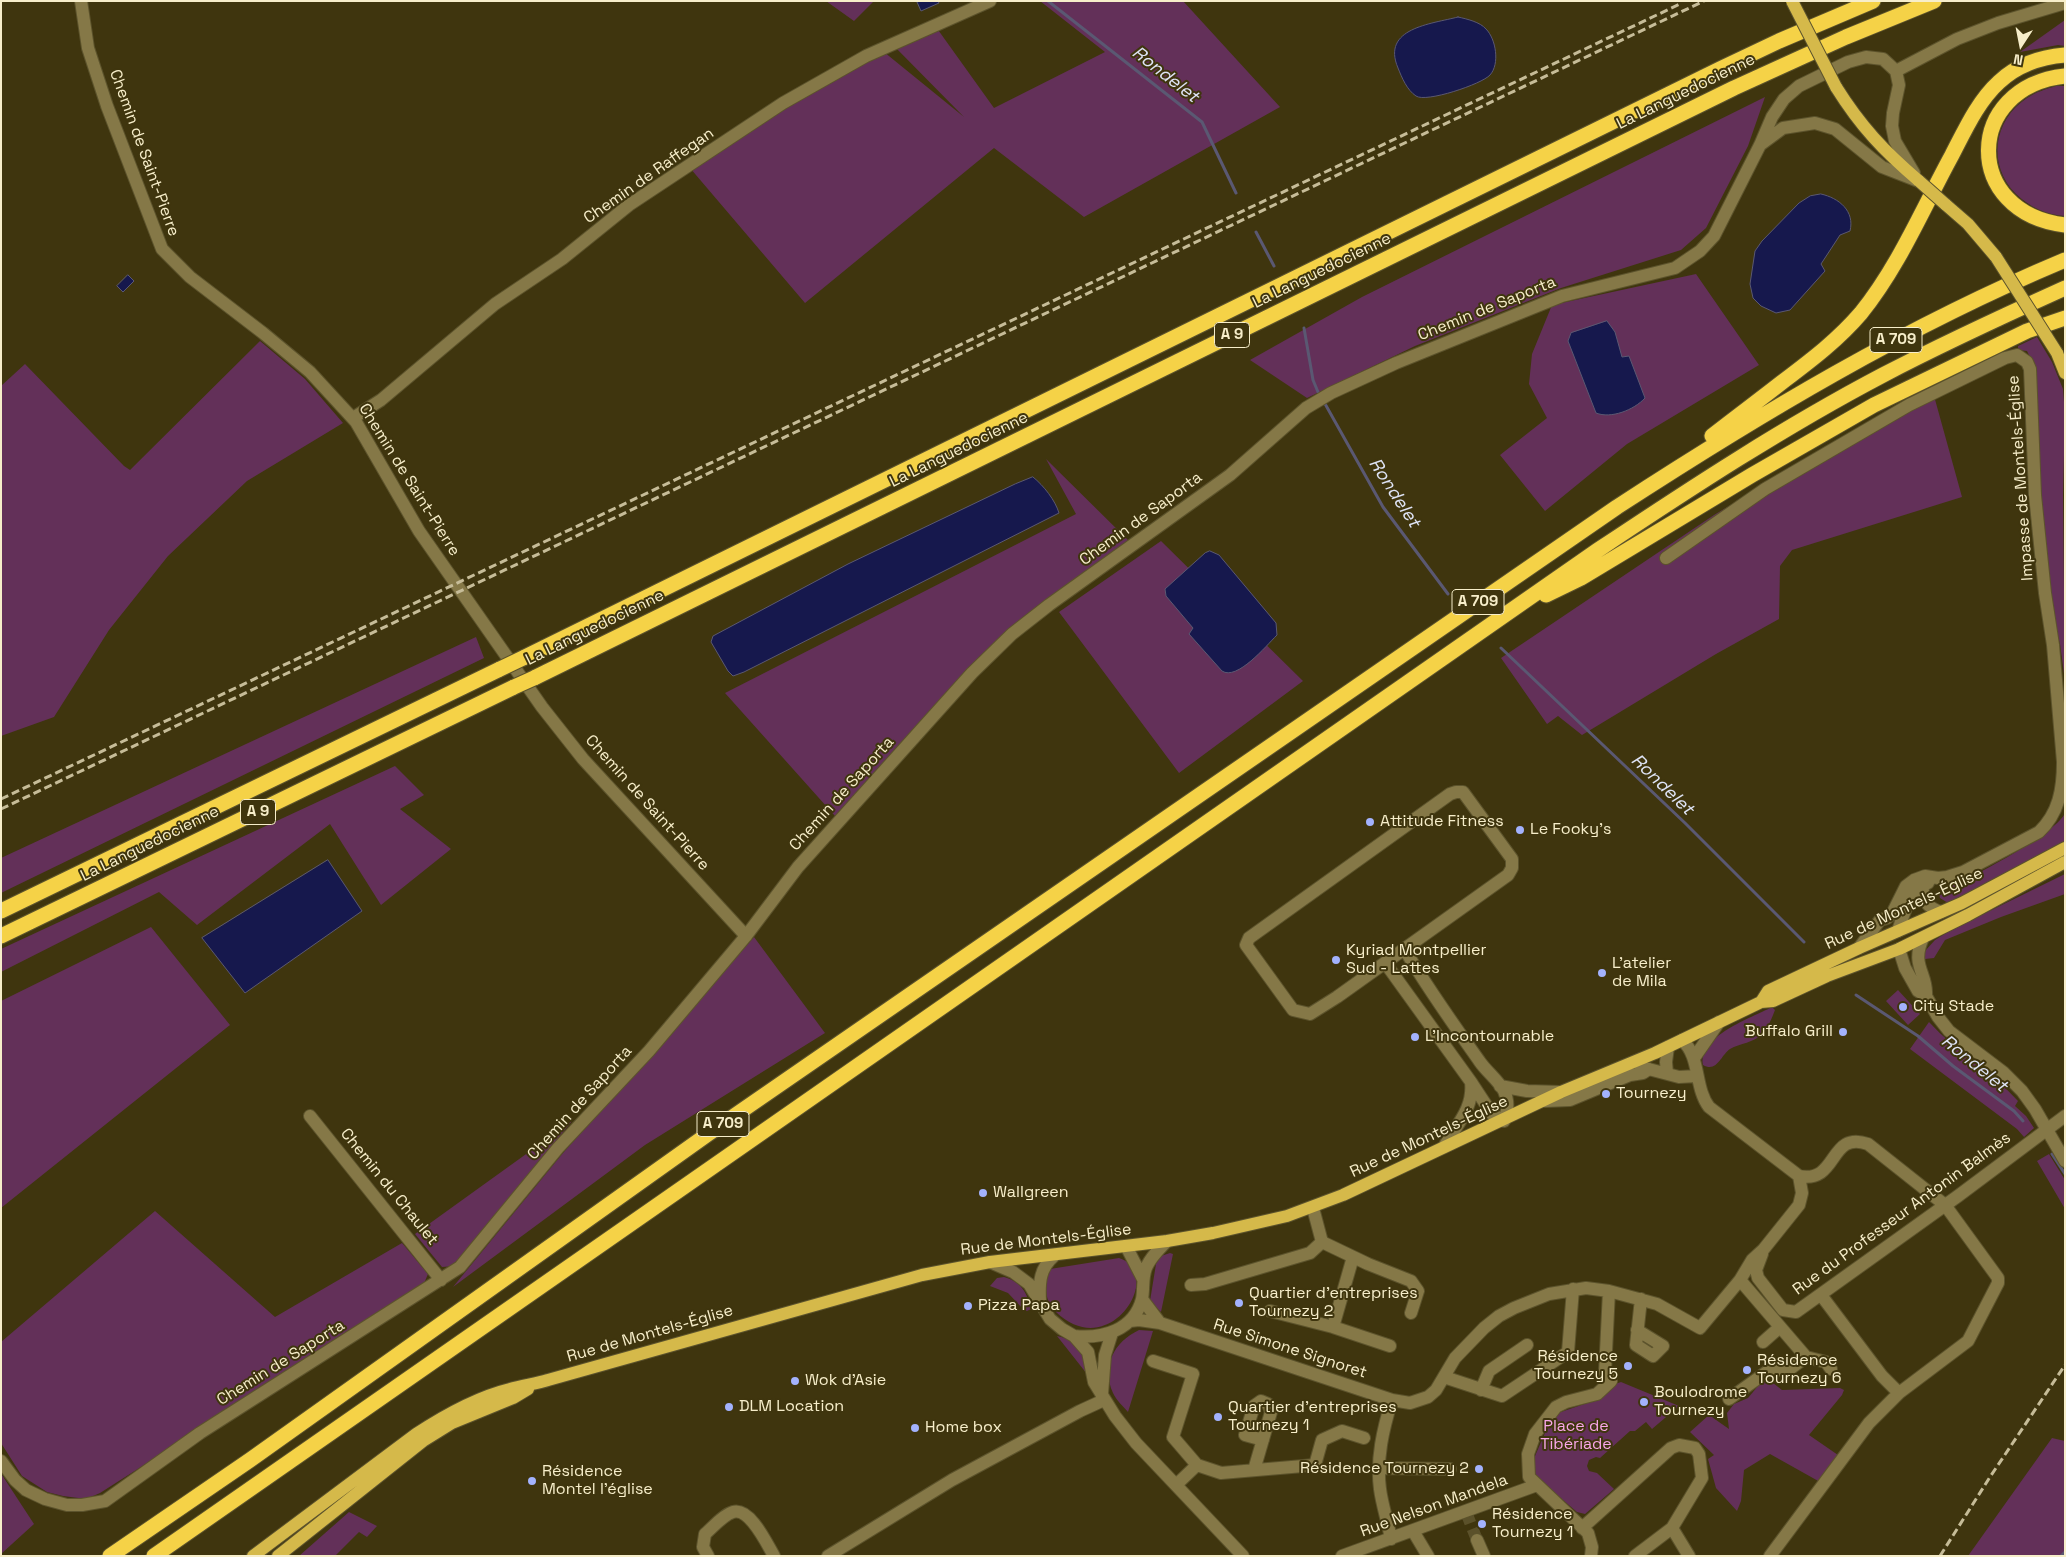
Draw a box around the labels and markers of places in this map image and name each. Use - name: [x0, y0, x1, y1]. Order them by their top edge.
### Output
- place label: Attitude Fitness: [1380, 812, 1504, 832]
- marker: Attitude Fitness: [1364, 816, 1376, 828]
- place label: Le Fooky's: [1530, 820, 1611, 840]
- marker: Le Fooky's: [1514, 824, 1526, 836]
- place label: Kyriad Montpellier Sud - Lattes: [1346, 941, 1486, 979]
- marker: Kyriad Montpellier Sud - Lattes: [1330, 954, 1342, 966]
- place label: L'atelier de Mila: [1612, 954, 1671, 992]
- marker: L'atelier de Mila: [1596, 967, 1608, 979]
- place label: City Stade: [1913, 997, 1994, 1017]
- marker: City Stade: [1897, 1001, 1909, 1013]
- place label: Buffalo Grill: [1745, 1022, 1833, 1042]
- marker: Buffalo Grill: [1837, 1026, 1849, 1038]
- place label: L'Incontournable: [1425, 1027, 1554, 1047]
- marker: L'Incontournable: [1409, 1031, 1421, 1043]
- place label: Tournezy: [1616, 1084, 1687, 1104]
- marker: Tournezy: [1600, 1088, 1612, 1100]
- place label: Wallgreen: [993, 1183, 1069, 1203]
- marker: Wallgreen: [977, 1187, 989, 1199]
- place label: Quartier d'entreprises Tournezy 2: [1249, 1284, 1418, 1322]
- place label: Pizza Papa: [978, 1296, 1060, 1316]
- marker: Quartier d'entreprises Tournezy 2: [1233, 1297, 1245, 1309]
- marker: Pizza Papa: [962, 1300, 974, 1312]
- place label: Résidence Tournezy 5: [1534, 1347, 1618, 1385]
- place label: Résidence Tournezy 6: [1757, 1351, 1842, 1389]
- marker: Résidence Tournezy 5: [1622, 1360, 1634, 1372]
- marker: Résidence Tournezy 6: [1741, 1364, 1753, 1376]
- place label: Wok d'Asie: [805, 1371, 886, 1391]
- marker: Wok d'Asie: [789, 1375, 801, 1387]
- place label: Boulodrome Tournezy: [1654, 1383, 1747, 1421]
- marker: Boulodrome Tournezy: [1638, 1396, 1650, 1408]
- place label: DLM Location: [739, 1397, 844, 1417]
- place label: Quartier d'entreprises Tournezy 1: [1228, 1398, 1397, 1436]
- marker: DLM Location: [723, 1401, 735, 1413]
- marker: Quartier d'entreprises Tournezy 1: [1212, 1411, 1224, 1423]
- place label: Home box: [925, 1418, 1002, 1438]
- marker: Home box: [909, 1422, 921, 1434]
- place label: Résidence Tournezy 2: [1300, 1459, 1469, 1479]
- place label: Résidence Montel l'église: [542, 1462, 653, 1500]
- marker: Résidence Tournezy 2: [1473, 1463, 1485, 1475]
- marker: Résidence Montel l'église: [526, 1475, 538, 1487]
- place label: Résidence Tournezy 1: [1492, 1505, 1573, 1543]
- marker: Résidence Tournezy 1: [1476, 1518, 1488, 1530]

